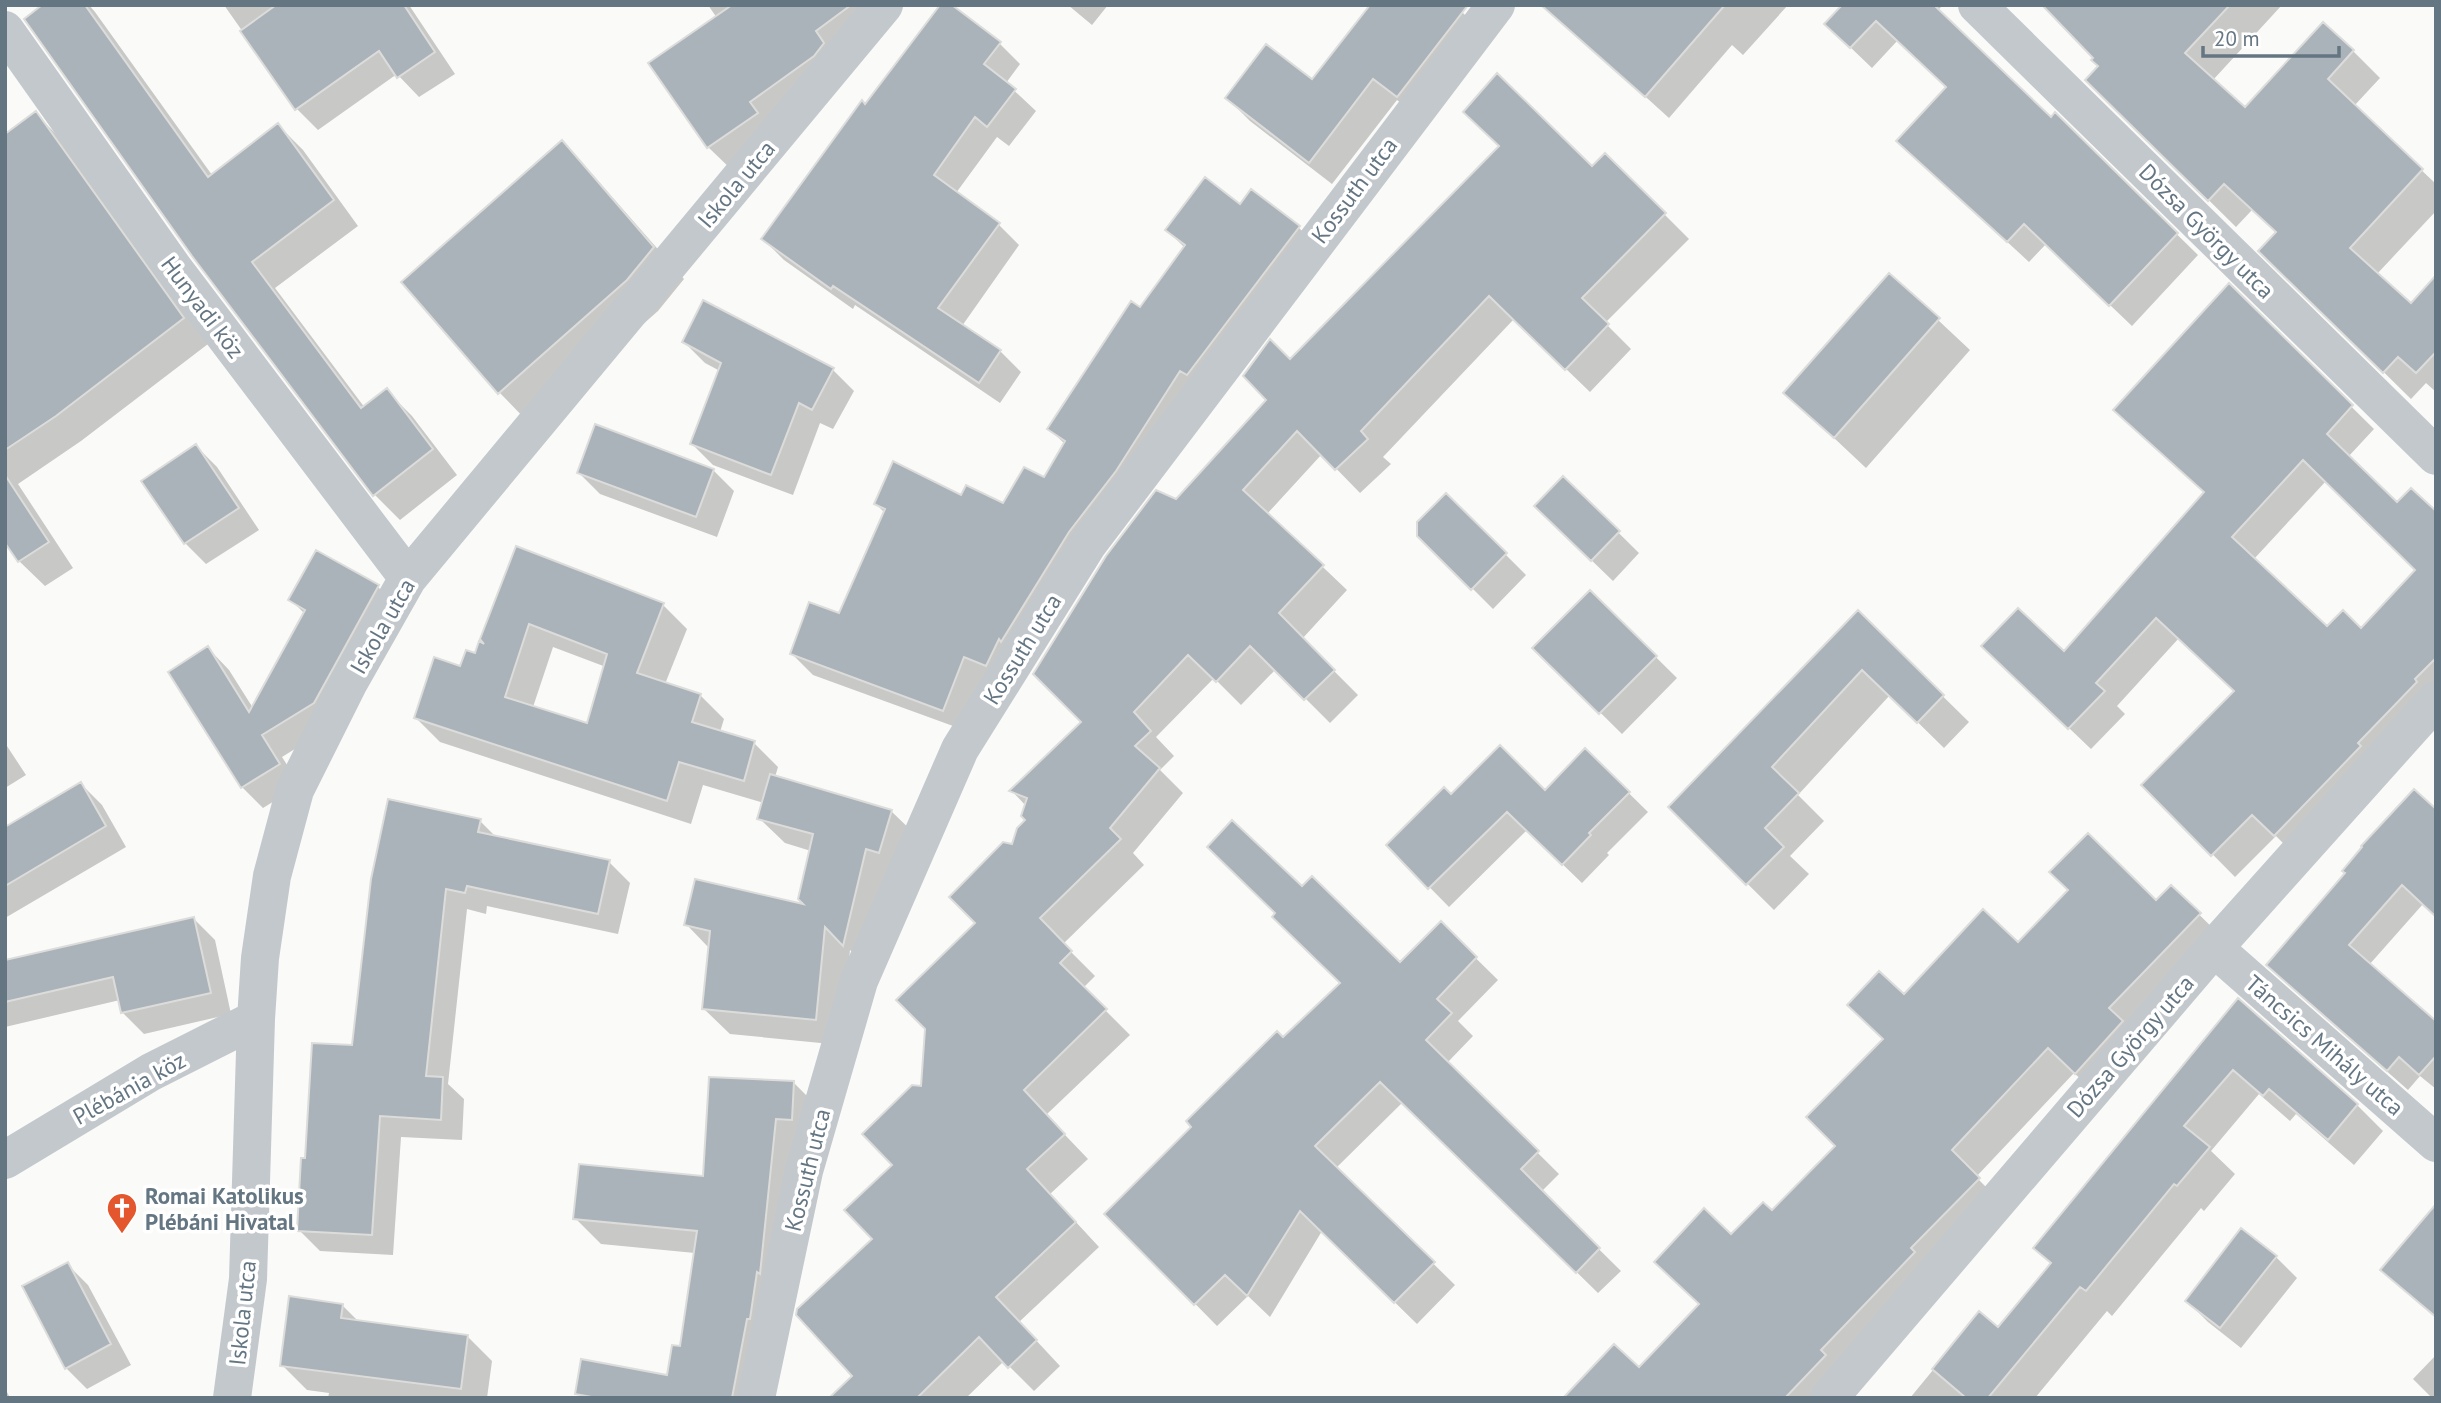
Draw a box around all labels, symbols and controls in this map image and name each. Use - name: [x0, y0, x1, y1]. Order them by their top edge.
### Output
- scale bar: [2203, 14, 2340, 58]
- text: 20 m: [2214, 25, 2260, 52]
- street label: Kossuth utca: [1305, 131, 1403, 249]
- street label: Iskola utca: [691, 134, 781, 234]
- street label: Dózsa György utca: [2133, 157, 2281, 305]
- street label: Hunyadi köz: [155, 250, 251, 364]
- street label: Iskola utca: [343, 573, 421, 679]
- street label: Kossuth utca: [977, 588, 1067, 710]
- street label: Táncsics Mihály utca: [2240, 968, 2410, 1122]
- street label: Dózsa György utca: [2060, 969, 2200, 1123]
- street label: Plébánia köz: [68, 1045, 190, 1131]
- street label: Kossuth utca: [778, 1106, 836, 1234]
- place label: Romai Katolikus Plébáni Hivatal: [145, 1181, 304, 1236]
- church icon: Romai Katolikus Plébáni Hivatal: [105, 1191, 139, 1235]
- street label: Iskola utca: [222, 1259, 262, 1367]

